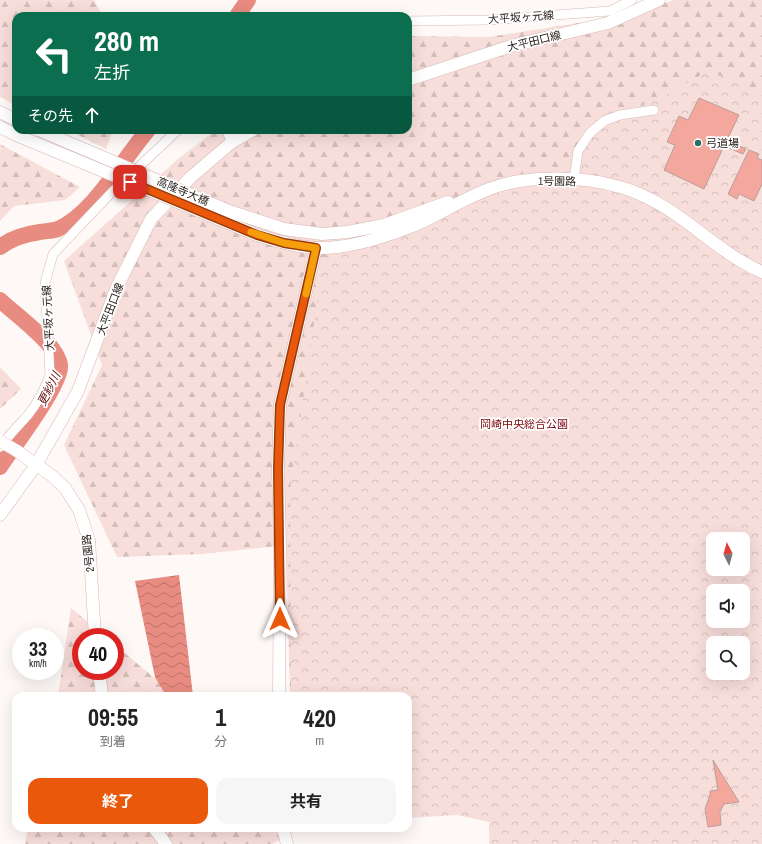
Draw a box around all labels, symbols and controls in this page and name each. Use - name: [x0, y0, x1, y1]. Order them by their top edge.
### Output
- street label: 大平坂ヶ元線: [488, 8, 554, 26]
- text: 280 m: [94, 22, 159, 60]
- icon: left: [28, 28, 80, 80]
- street label: 大平田口線: [506, 28, 562, 54]
- text: 左折: [94, 60, 130, 85]
- icon: ahead: [81, 104, 103, 126]
- text: その先: [28, 105, 73, 126]
- place label: 弓道場: [706, 136, 739, 150]
- marker: 弓道場: [693, 138, 703, 148]
- pin: [113, 165, 147, 199]
- icon: arrive: [119, 171, 141, 193]
- street label: 高隆寺大橋: [155, 174, 211, 208]
- street label: 1号園路: [538, 174, 576, 188]
- street label: 大平田口線: [94, 281, 126, 337]
- street label: 大平坂ヶ元線: [39, 285, 57, 351]
- water label: 更紗川: [34, 368, 65, 409]
- park label: 岡崎中央総合公園: [480, 417, 568, 431]
- north arrow: [706, 532, 750, 576]
- map controls: [706, 532, 750, 680]
- street label: 2号園路: [79, 533, 97, 573]
- button: sound: [706, 584, 750, 628]
- position arrow: [259, 598, 301, 640]
- speed limit sign: 40: [72, 628, 124, 680]
- text: 33: [29, 635, 47, 662]
- button: search: [706, 636, 750, 680]
- text: km/h: [29, 657, 47, 670]
- text: 09:55: [88, 701, 138, 733]
- text: 1: [215, 701, 226, 733]
- text: 420: [303, 702, 336, 734]
- text: m: [315, 732, 324, 749]
- text: 到着: [100, 733, 126, 750]
- text: 分: [214, 733, 227, 750]
- button: 終了: [28, 778, 208, 824]
- button: 共有: [216, 778, 396, 824]

